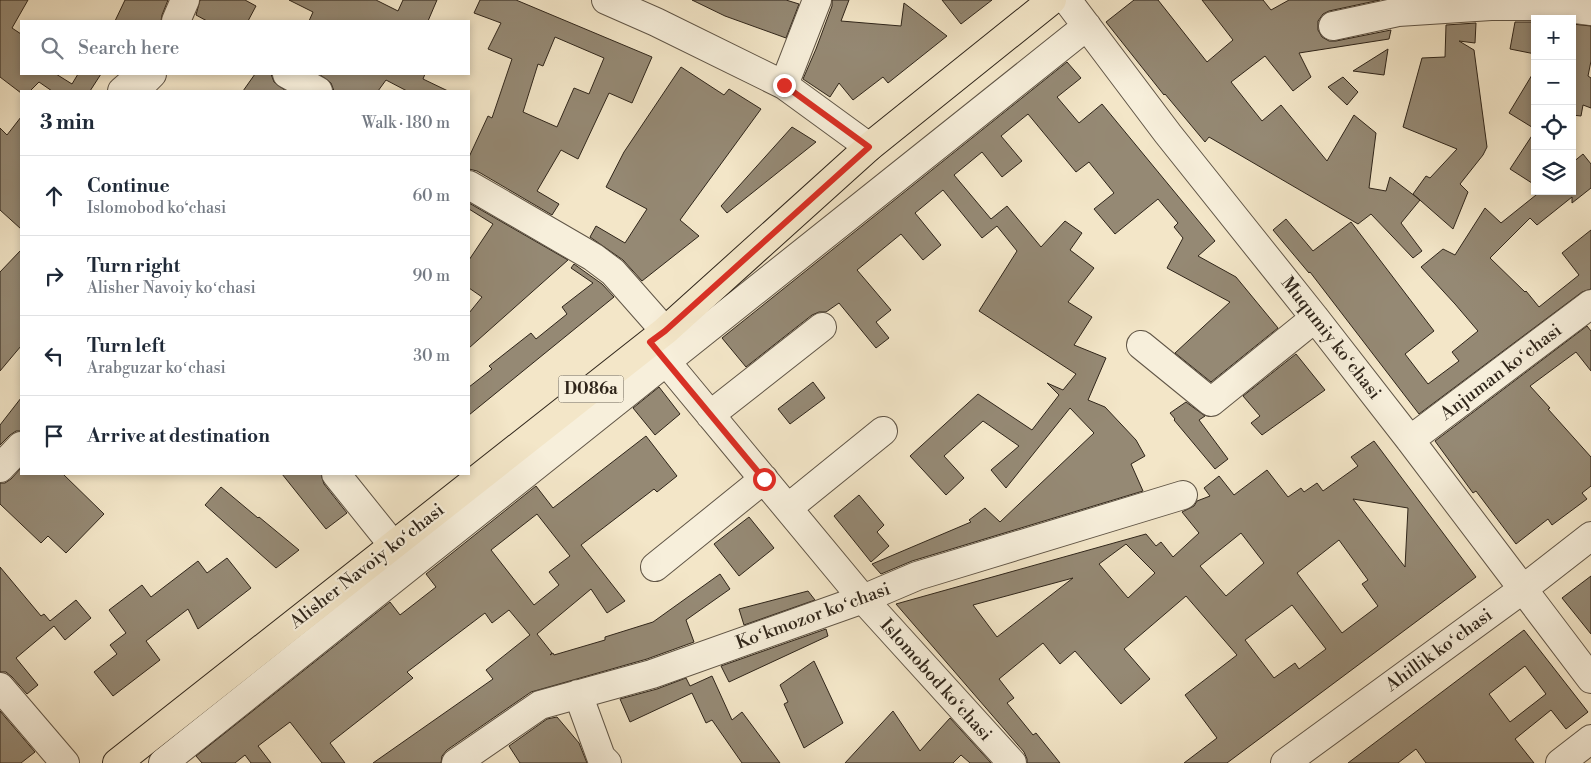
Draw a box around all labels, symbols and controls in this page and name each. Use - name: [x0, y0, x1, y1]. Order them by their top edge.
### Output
- map controls: [1531, 15, 1576, 195]
- button: +: [1531, 15, 1576, 60]
- search box: [20, 20, 470, 75]
- icon: search: [38, 34, 66, 62]
- text: Search here: [78, 36, 179, 60]
- button: −: [1531, 60, 1576, 105]
- route end: [773, 74, 796, 97]
- button: locate: [1531, 105, 1576, 150]
- text: 3 min: [40, 110, 95, 136]
- text: Walk · 180 m: [362, 113, 450, 133]
- button: layers: [1531, 150, 1576, 195]
- text: Continue: [87, 174, 170, 198]
- icon: ahead: [40, 182, 68, 210]
- text: 60 m: [412, 186, 450, 206]
- text: Islomobod ko‘chasi: [87, 198, 226, 218]
- text: Turn right: [87, 254, 180, 278]
- icon: right: [40, 262, 68, 290]
- text: 90 m: [412, 266, 450, 286]
- street label: Muqumiy koʻchasi: [1276, 272, 1386, 404]
- text: Alisher Navoiy koʻchasi: [87, 278, 256, 298]
- street label: Anjuman koʻchasi: [1435, 319, 1566, 426]
- text: Turn left: [87, 334, 166, 358]
- icon: left: [40, 342, 68, 370]
- text: 30 m: [413, 346, 450, 366]
- text: Arabguzar koʻchasi: [87, 358, 226, 378]
- road number: D086a: [558, 376, 624, 402]
- icon: arrive: [40, 422, 68, 450]
- text: Arrive at destination: [87, 424, 270, 448]
- route start: [753, 468, 776, 491]
- street label: Alisher Navoiy koʻchasi: [284, 498, 449, 634]
- street label: Koʻkmozor koʻchasi: [733, 577, 893, 655]
- street label: Ahillik koʻchasi: [1380, 603, 1497, 697]
- street label: Islomobod ko‘chasi: [875, 614, 997, 746]

